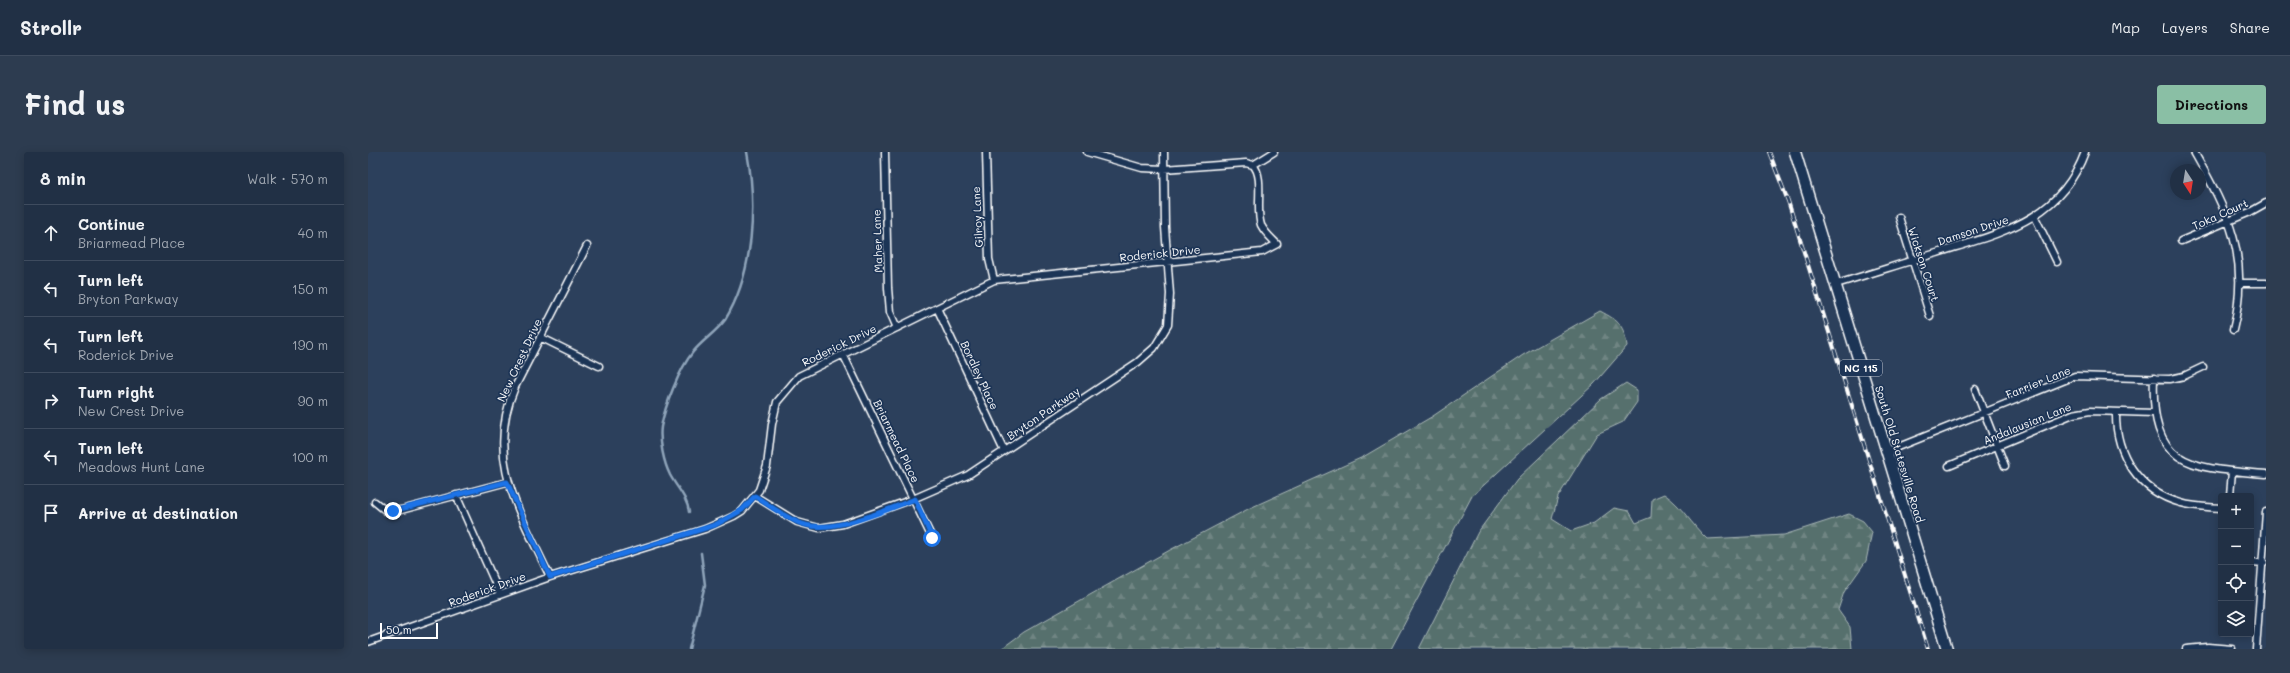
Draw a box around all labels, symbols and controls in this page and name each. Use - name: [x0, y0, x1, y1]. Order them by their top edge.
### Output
- text: Strollr: [20, 15, 82, 40]
- text: Map: [2111, 18, 2140, 37]
- text: Layers: [2162, 18, 2208, 37]
- text: Share: [2230, 18, 2270, 37]
- button: Directions: [2157, 85, 2266, 124]
- text: Find us: [24, 86, 125, 122]
- north arrow: [2170, 164, 2206, 200]
- text: 8 min: [40, 167, 86, 189]
- text: Walk · 570 m: [247, 170, 328, 187]
- street label: Gilroy Lane: [968, 186, 986, 248]
- street label: Toka Court: [2190, 195, 2250, 233]
- street label: Maher Lane: [868, 209, 886, 273]
- street label: Damson Drive: [1936, 211, 2011, 249]
- text: Continue: [78, 214, 145, 234]
- icon: ahead: [40, 222, 62, 244]
- text: 40 m: [298, 224, 328, 241]
- street label: Wickson Court: [1905, 225, 1943, 303]
- text: Briarmead Place: [78, 234, 185, 251]
- street label: Roderick Drive: [1119, 241, 1201, 265]
- text: Turn left: [78, 270, 143, 290]
- icon: left: [40, 278, 62, 300]
- text: 150 m: [292, 280, 328, 297]
- text: Bryton Parkway: [78, 290, 179, 307]
- street label: New Crest Drive: [493, 316, 545, 404]
- street label: Roderick Drive: [799, 320, 879, 370]
- text: Turn left: [78, 326, 143, 346]
- icon: left: [40, 334, 62, 356]
- text: 190 m: [292, 336, 328, 353]
- street label: Bordley Place: [958, 338, 1003, 412]
- text: Roderick Drive: [78, 346, 174, 363]
- road number: NC 115: [1840, 360, 1882, 376]
- street label: Farrier Lane: [2003, 362, 2073, 402]
- text: Turn right: [78, 382, 155, 402]
- street label: Bryton Parkway: [1004, 383, 1083, 443]
- street label: South Old Statesville Road: [1872, 384, 1928, 524]
- icon: right: [40, 390, 62, 412]
- text: 90 m: [298, 392, 328, 409]
- street label: Briarmead Place: [870, 397, 924, 485]
- street label: Andalausian Lane: [1981, 398, 2074, 448]
- text: New Crest Drive: [78, 402, 184, 419]
- text: Turn left: [78, 438, 143, 458]
- icon: left: [40, 446, 62, 468]
- text: 100 m: [292, 448, 328, 465]
- text: Meadows Hunt Lane: [78, 458, 205, 475]
- map controls: [2218, 493, 2254, 637]
- button: +: [2218, 493, 2254, 529]
- icon: arrive: [40, 502, 62, 524]
- route end: [384, 502, 402, 520]
- text: Arrive at destination: [78, 503, 238, 523]
- route start: [923, 529, 941, 547]
- button: −: [2218, 529, 2254, 565]
- button: locate: [2218, 565, 2254, 601]
- street label: Roderick Drive: [446, 568, 528, 610]
- button: layers: [2218, 601, 2254, 637]
- scale bar: [380, 621, 438, 640]
- text: 50 m: [386, 622, 412, 637]

